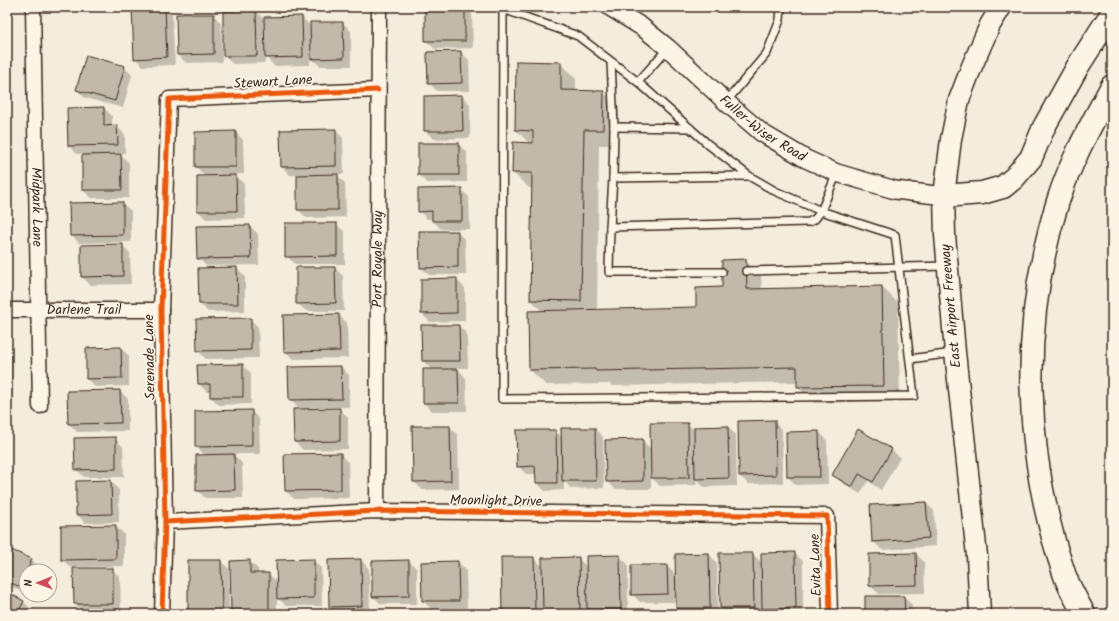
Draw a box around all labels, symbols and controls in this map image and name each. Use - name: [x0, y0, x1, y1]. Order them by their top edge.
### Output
- street label: Stewart Lane: [233, 69, 314, 95]
- street label: Fuller-Wiser Road: [714, 90, 811, 168]
- street label: Midpark Lane: [25, 167, 48, 248]
- street label: Port Royale Way: [367, 210, 389, 307]
- street label: East Airport Freeway: [935, 243, 967, 369]
- street label: Darlene Trail: [47, 299, 122, 321]
- street label: Serenade Lane: [138, 313, 162, 400]
- street label: Moonlight Drive: [450, 489, 543, 513]
- street label: Evita Lane: [804, 532, 828, 597]
- north arrow: [18, 563, 58, 603]
- text: N: [20, 579, 38, 587]

